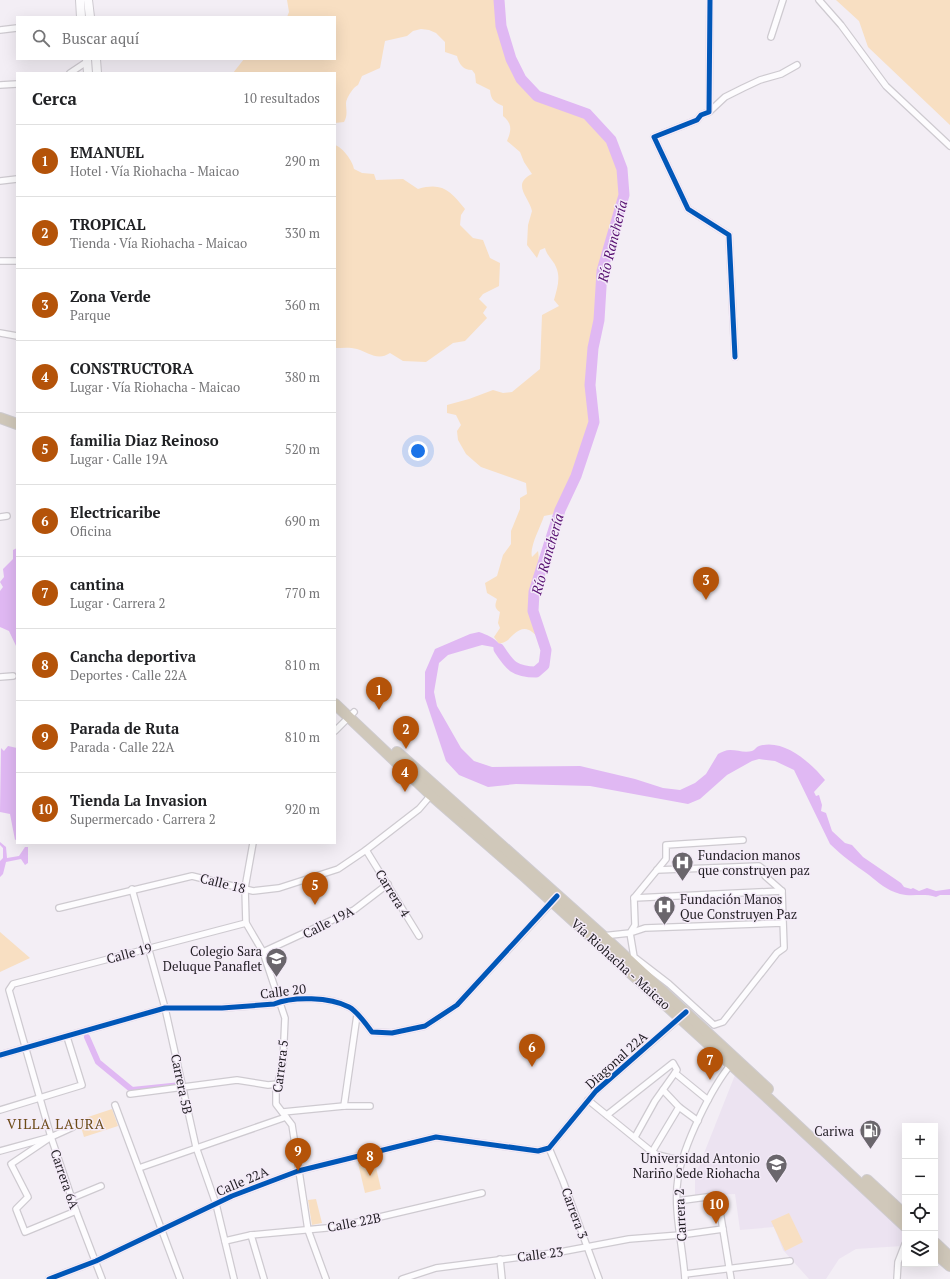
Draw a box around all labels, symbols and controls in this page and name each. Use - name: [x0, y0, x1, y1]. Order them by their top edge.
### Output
- search box: [16, 16, 336, 60]
- icon: search: [30, 27, 52, 49]
- text: Buscar aquí: [62, 28, 139, 48]
- text: Cerca: [32, 87, 77, 110]
- text: 10 resultados: [243, 89, 320, 107]
- text: EMANUEL: [70, 142, 144, 162]
- text: 1: [41, 152, 49, 170]
- text: 290 m: [285, 152, 320, 170]
- text: Hotel · Vía Riohacha - Maicao: [70, 162, 239, 180]
- water label: Río Ranchería: [592, 198, 631, 285]
- text: TROPICAL: [70, 214, 145, 234]
- text: 2: [41, 224, 49, 242]
- text: 330 m: [285, 224, 320, 242]
- text: Tienda · Vía Riohacha - Maicao: [70, 234, 247, 252]
- text: Zona Verde: [70, 286, 151, 306]
- text: 3: [41, 296, 49, 314]
- text: 360 m: [285, 296, 320, 314]
- text: Parque: [70, 306, 110, 324]
- text: CONSTRUCTORA: [70, 358, 193, 378]
- text: 4: [41, 368, 49, 386]
- text: 380 m: [285, 368, 320, 386]
- text: Lugar · Vía Riohacha - Maicao: [70, 378, 240, 396]
- text: familia Diaz Reinoso: [70, 430, 219, 450]
- text: 5: [41, 440, 49, 458]
- text: 520 m: [285, 440, 320, 458]
- your location: [408, 441, 428, 461]
- text: Lugar · Calle 19A: [70, 450, 168, 468]
- text: Electricaribe: [70, 502, 161, 522]
- water label: Río Ranchería: [526, 511, 568, 598]
- text: 6: [41, 512, 49, 530]
- text: 690 m: [285, 512, 320, 530]
- text: Oficina: [70, 522, 112, 540]
- pin: 3: [693, 567, 719, 600]
- text: cantina: [70, 574, 124, 594]
- text: 7: [41, 584, 49, 602]
- text: 770 m: [285, 584, 320, 602]
- text: Lugar · Carrera 2: [70, 594, 166, 612]
- text: Cancha deportiva: [70, 646, 196, 666]
- text: 8: [41, 656, 49, 674]
- text: 810 m: [285, 656, 320, 674]
- text: Deportes · Calle 22A: [70, 666, 187, 684]
- pin: 1: [366, 677, 392, 710]
- pin: 2: [393, 716, 419, 749]
- text: Parada de Ruta: [70, 718, 179, 738]
- text: 9: [41, 728, 49, 746]
- text: 810 m: [285, 728, 320, 746]
- text: Parada · Calle 22A: [70, 738, 174, 756]
- pin: 4: [392, 759, 418, 792]
- text: Tienda La Invasion: [70, 790, 207, 810]
- text: 10: [38, 800, 52, 818]
- text: 920 m: [285, 800, 320, 818]
- text: Supermercado · Carrera 2: [70, 810, 216, 828]
- place label: Fundacion manos que construyen paz: [698, 846, 810, 879]
- hospital icon: Fundacion manos que construyen paz: [670, 849, 696, 882]
- street label: Carrera 4: [371, 866, 415, 920]
- street label: Calle 18: [198, 869, 248, 897]
- pin: 5: [302, 872, 328, 905]
- place label: Fundación Manos Que Construyen Paz: [680, 890, 797, 923]
- hospital icon: Fundación Manos Que Construyen Paz: [652, 893, 678, 926]
- street label: Calle 19A: [299, 901, 357, 943]
- street label: Vía Riohacha - Maicao: [567, 914, 675, 1014]
- street label: Calle 19: [104, 938, 154, 968]
- place label: Colegio Sara Deluque Panaflet: [163, 942, 262, 975]
- school or university icon: Colegio Sara Deluque Panaflet: [264, 945, 290, 978]
- street label: Calle 20: [259, 979, 307, 1003]
- street label: Diagonal 22A: [581, 1027, 651, 1093]
- pin: 6: [519, 1034, 545, 1067]
- street label: Carrera 5: [268, 1039, 292, 1093]
- pin: 7: [697, 1047, 723, 1080]
- street label: Carrera 5B: [167, 1052, 197, 1116]
- district label: VILLA LAURA: [7, 1114, 105, 1133]
- fuel station icon: Cariwa: [857, 1118, 883, 1151]
- place label: Cariwa: [814, 1122, 854, 1140]
- map controls: [902, 1123, 938, 1267]
- button: +: [902, 1123, 938, 1159]
- pin: 9: [285, 1138, 311, 1171]
- pin: 8: [357, 1143, 383, 1176]
- street label: Carrera 6A: [46, 1147, 84, 1211]
- place label: Universidad Antonio Nariño Sede Riohacha: [633, 1149, 760, 1182]
- school or university icon: Universidad Antonio Nariño Sede Riohacha: [763, 1152, 789, 1185]
- button: −: [902, 1159, 938, 1195]
- street label: Calle 22A: [213, 1162, 271, 1200]
- street label: Carrera 3: [557, 1185, 593, 1241]
- street label: Carrera 2: [670, 1188, 690, 1242]
- pin: 10: [703, 1191, 729, 1224]
- button: locate: [902, 1195, 938, 1231]
- street label: Calle 22B: [326, 1208, 382, 1236]
- button: layers: [902, 1231, 938, 1267]
- street label: Calle 23: [516, 1242, 564, 1266]

